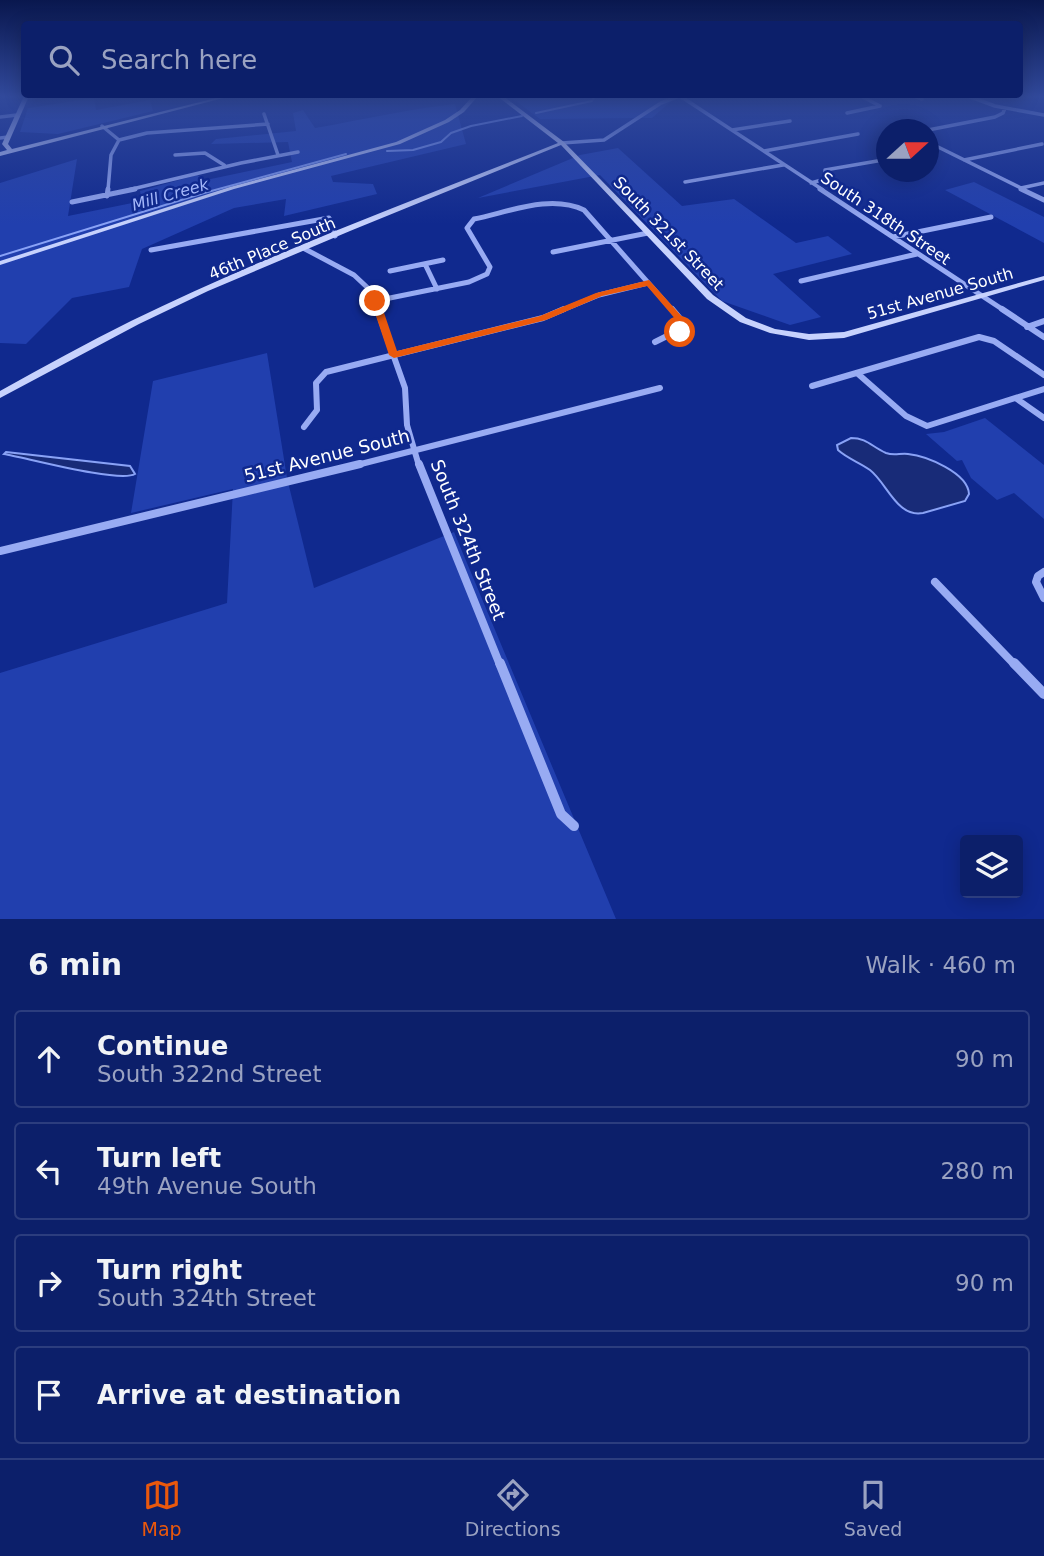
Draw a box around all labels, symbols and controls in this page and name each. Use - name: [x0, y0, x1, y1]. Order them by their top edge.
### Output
- search box: [21, 21, 1023, 98]
- icon: search: [45, 41, 83, 79]
- text: Search here: [101, 45, 257, 75]
- north arrow: [876, 119, 939, 182]
- street label: South 318th Street: [817, 168, 954, 269]
- street label: South 321st Street: [610, 173, 728, 294]
- water label: Mill Creek: [130, 174, 211, 214]
- street label: 46th Place South: [206, 213, 338, 284]
- street label: 51st Avenue South: [865, 264, 1015, 323]
- route end: [359, 285, 390, 316]
- route start: [664, 316, 695, 347]
- street label: 51st Avenue South: [242, 425, 412, 486]
- street label: South 324th Street: [427, 456, 510, 623]
- map controls: [960, 835, 1023, 898]
- button: layers: [960, 835, 1023, 898]
- text: 6 min: [28, 947, 122, 982]
- text: Walk · 460 m: [865, 952, 1016, 978]
- text: Continue: [97, 1031, 228, 1061]
- icon: ahead: [30, 1040, 68, 1078]
- text: 90 m: [955, 1046, 1014, 1072]
- text: South 322nd Street: [97, 1061, 321, 1087]
- text: Turn left: [97, 1143, 221, 1173]
- icon: left: [30, 1152, 68, 1190]
- text: 280 m: [940, 1158, 1014, 1184]
- text: 49th Avenue South: [97, 1173, 317, 1199]
- text: Turn right: [97, 1255, 242, 1285]
- icon: right: [30, 1264, 68, 1302]
- text: 90 m: [955, 1270, 1014, 1296]
- text: South 324th Street: [97, 1285, 316, 1311]
- icon: arrive: [30, 1376, 68, 1414]
- text: Arrive at destination: [97, 1380, 401, 1410]
- tab: Map: [142, 1476, 182, 1540]
- tab: Directions: [465, 1476, 561, 1540]
- tab: Saved: [844, 1476, 902, 1540]

